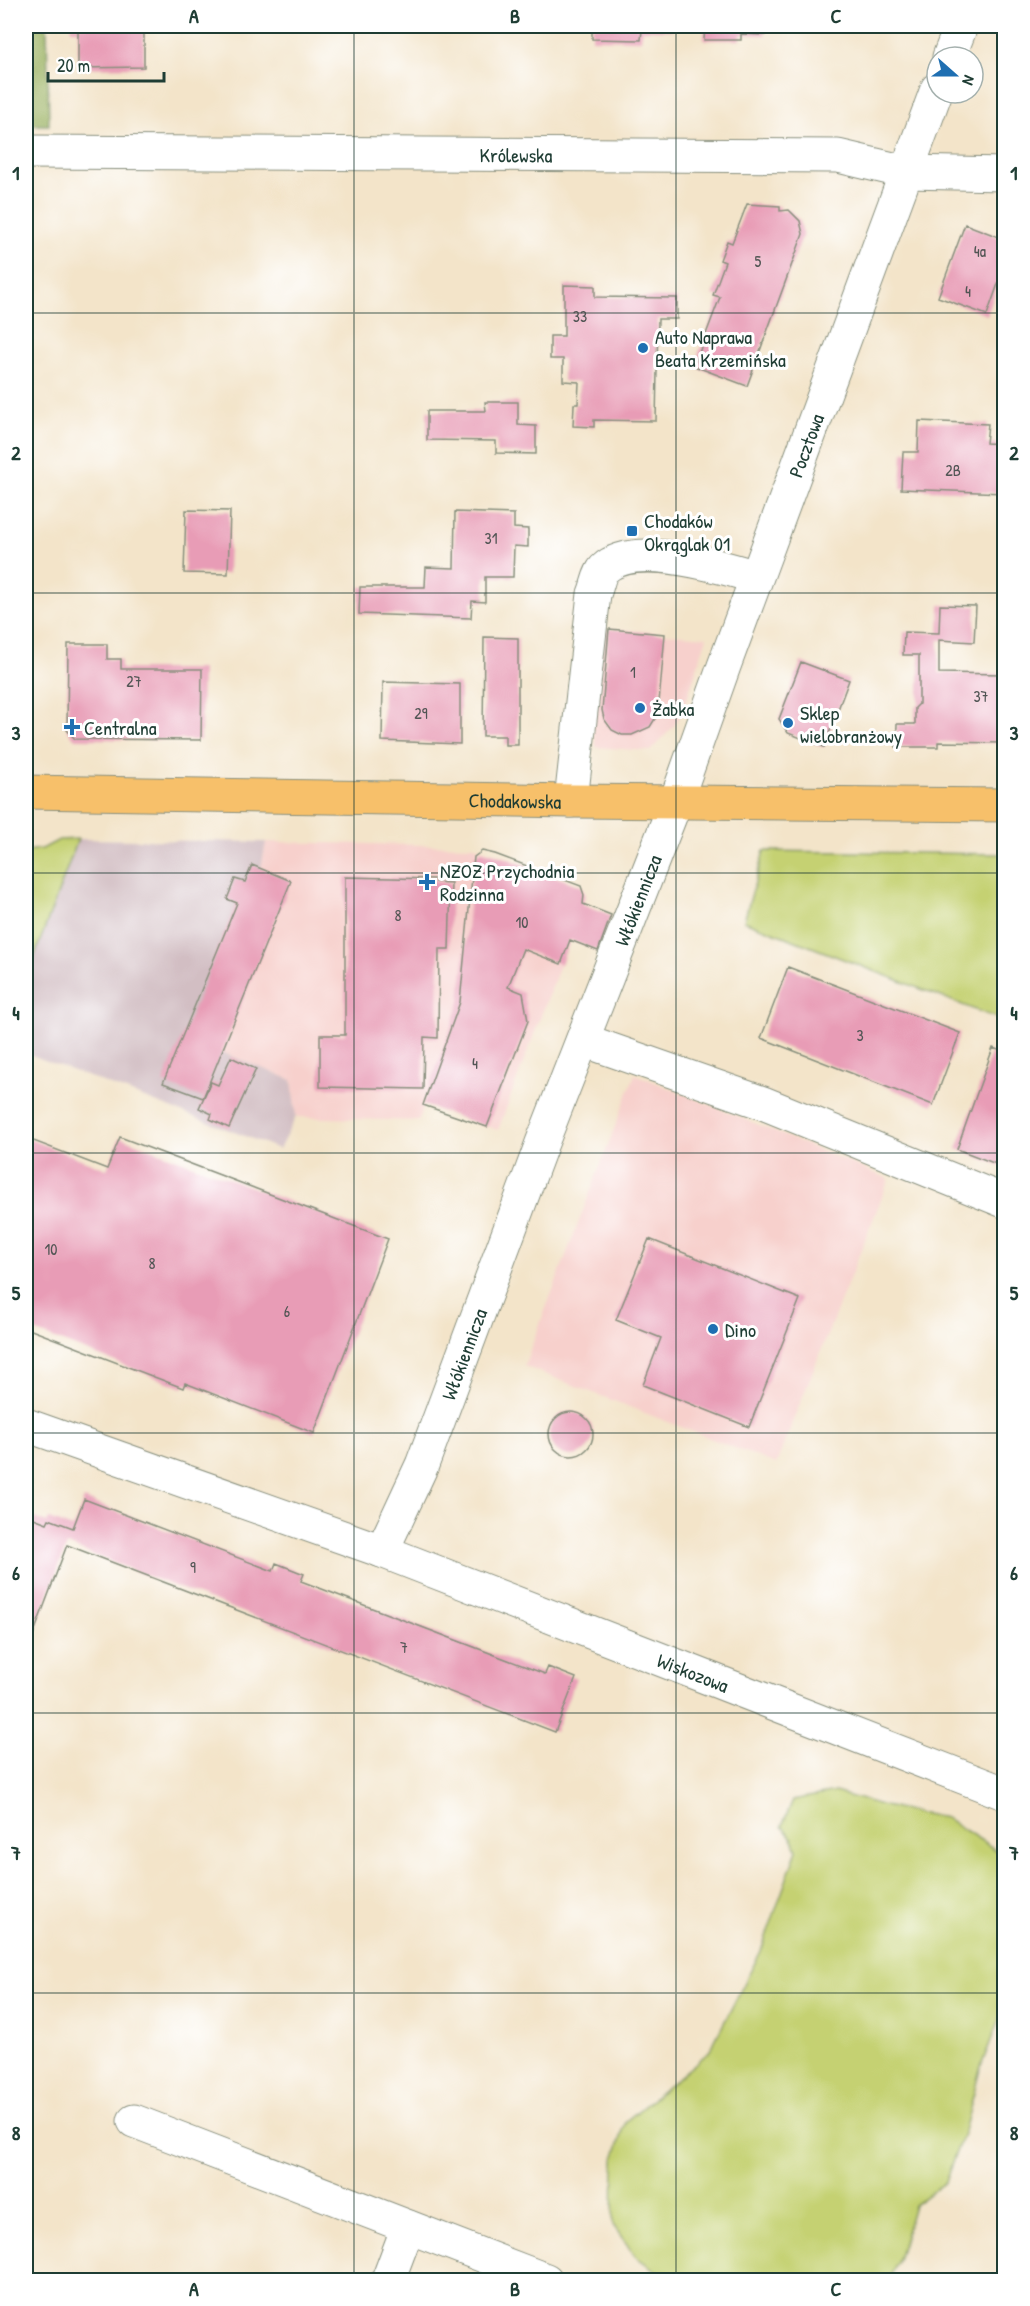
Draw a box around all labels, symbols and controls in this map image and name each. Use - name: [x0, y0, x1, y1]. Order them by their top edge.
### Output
- text: A: [189, 2, 199, 29]
- text: B: [510, 2, 520, 29]
- text: C: [831, 2, 842, 29]
- scale bar: [48, 45, 164, 83]
- north arrow: [925, 45, 985, 105]
- text: 20 m: [57, 53, 90, 78]
- text: N: [957, 72, 981, 89]
- street label: Królewska: [480, 141, 553, 168]
- text: 1: [12, 159, 20, 186]
- text: 1: [1010, 159, 1018, 186]
- house number: 4a: [974, 240, 986, 262]
- house number: 5: [755, 250, 762, 272]
- house number: 4: [965, 280, 971, 302]
- house number: 33: [573, 305, 587, 327]
- place label: Auto Naprawa Beata Krzemińska: [655, 323, 786, 373]
- marker: Auto Naprawa Beata Krzemińska: [636, 341, 650, 355]
- street label: Pocztowa: [781, 409, 830, 481]
- text: 2: [11, 439, 21, 466]
- text: 2: [1009, 439, 1019, 466]
- house number: 2B: [945, 459, 961, 481]
- place label: Chodaków Okrąglak 01: [644, 507, 730, 557]
- marker: Chodaków Okrąglak 01: [625, 524, 639, 538]
- house number: 31: [485, 527, 498, 549]
- house number: 1: [630, 661, 636, 683]
- house number: 27: [126, 670, 142, 692]
- house number: 37: [973, 685, 989, 707]
- place label: Żabka: [652, 695, 695, 722]
- place label: Sklep wielobranżowy: [800, 699, 902, 749]
- marker: Żabka: [633, 701, 647, 715]
- house number: 29: [414, 702, 428, 724]
- place label: Centralna: [84, 714, 157, 741]
- marker: Sklep wielobranżowy: [781, 716, 795, 730]
- text: 3: [12, 719, 21, 746]
- text: 3: [1010, 719, 1019, 746]
- marker: Centralna: [65, 720, 79, 734]
- street label: Chodakowska: [468, 786, 562, 814]
- street label: Włókiennicza: [607, 851, 667, 949]
- place label: NZOZ Przychodnia Rodzinna: [440, 857, 575, 907]
- marker: NZOZ Przychodnia Rodzinna: [418, 873, 436, 891]
- house number: 8: [395, 904, 402, 926]
- house number: 10: [516, 911, 528, 933]
- text: 4: [12, 999, 20, 1026]
- text: 4: [1010, 999, 1018, 1026]
- house number: 3: [856, 1024, 864, 1046]
- house number: 4: [472, 1052, 478, 1074]
- house number: 10: [45, 1238, 57, 1260]
- house number: 8: [149, 1252, 156, 1274]
- text: 5: [12, 1279, 21, 1306]
- text: 5: [1010, 1279, 1019, 1306]
- house number: 6: [284, 1300, 290, 1322]
- street label: Włókiennicza: [434, 1304, 493, 1403]
- place label: Dino: [725, 1316, 756, 1343]
- marker: Dino: [706, 1322, 720, 1336]
- house number: 9: [190, 1556, 196, 1578]
- text: 6: [12, 1559, 20, 1586]
- text: 6: [1010, 1559, 1018, 1586]
- house number: 7: [400, 1636, 408, 1658]
- street label: Wiskozowa: [654, 1646, 733, 1698]
- text: 7: [10, 1839, 21, 1866]
- text: 7: [1008, 1839, 1019, 1866]
- text: 8: [12, 2119, 21, 2146]
- text: 8: [1010, 2119, 1019, 2146]
- text: A: [189, 2275, 199, 2302]
- text: B: [510, 2275, 520, 2302]
- text: C: [831, 2275, 842, 2302]

